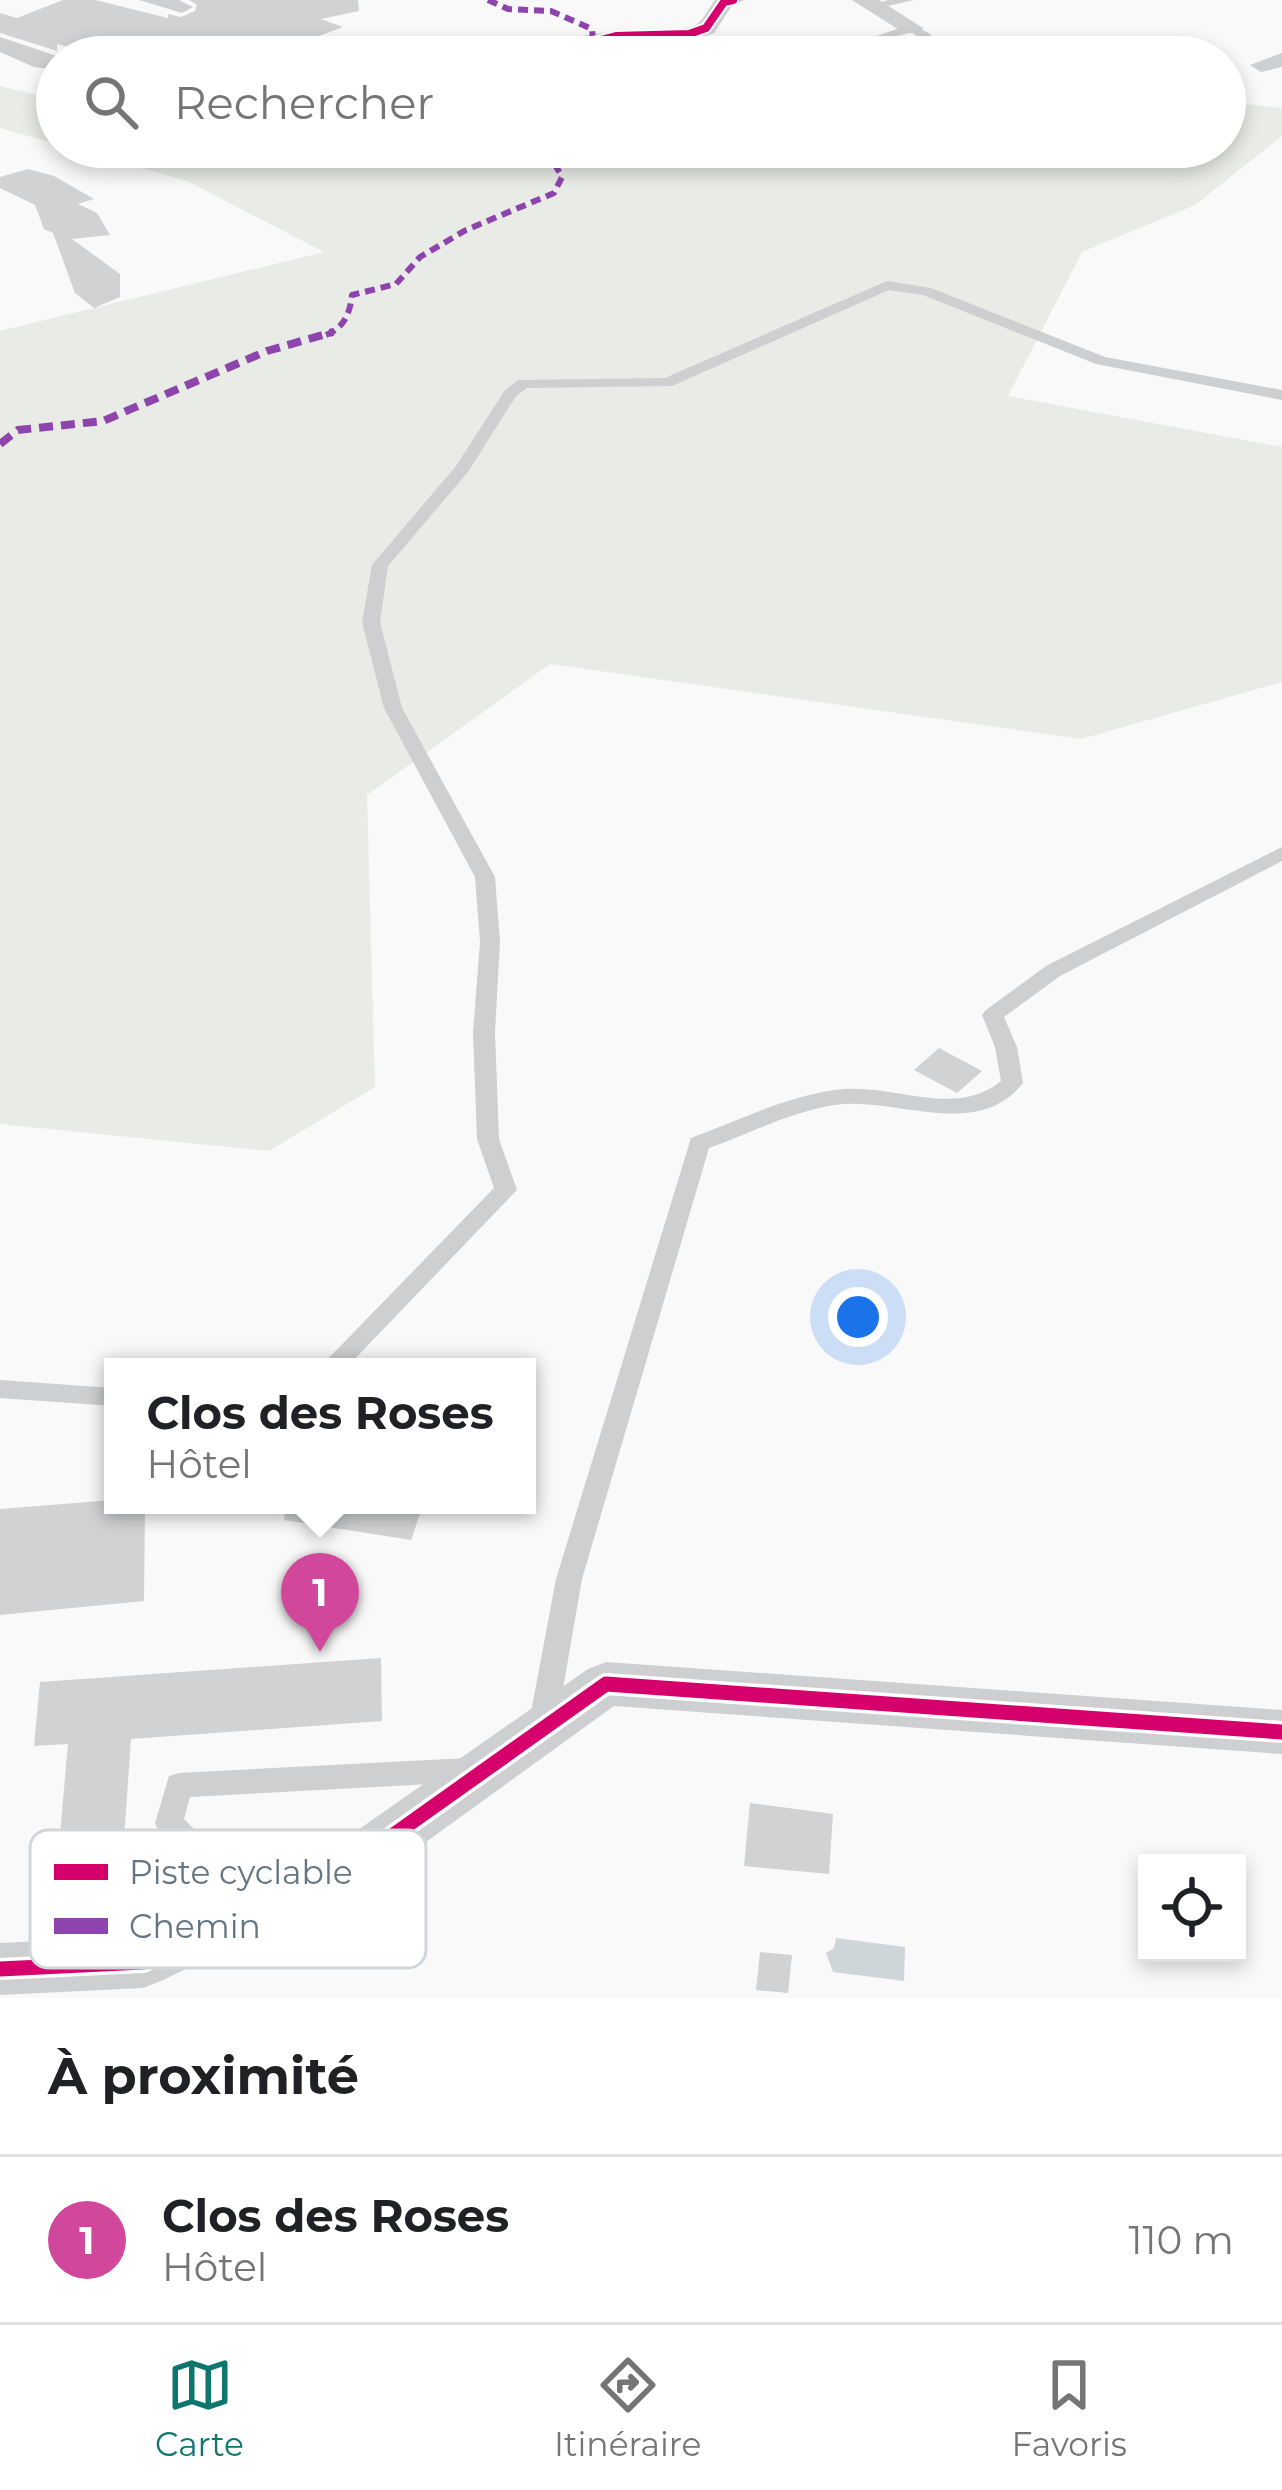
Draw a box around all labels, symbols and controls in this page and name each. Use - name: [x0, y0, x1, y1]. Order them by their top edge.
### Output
- search box: [36, 36, 1246, 168]
- icon: search: [78, 69, 144, 135]
- text: Rechercher: [174, 75, 434, 130]
- your location: [828, 1287, 888, 1347]
- popup: [104, 1358, 536, 1514]
- text: Clos des Roses: [146, 1385, 494, 1440]
- text: Hôtel: [146, 1440, 252, 1488]
- pin: 1: [281, 1553, 359, 1652]
- legend: [30, 1830, 426, 1968]
- text: Piste cyclable: [129, 1852, 353, 1892]
- map controls: [1138, 1854, 1246, 1962]
- button: locate: [1138, 1854, 1246, 1962]
- text: Chemin: [129, 1906, 261, 1946]
- text: À proximité: [48, 2045, 359, 2107]
- text: Clos des Roses: [162, 2188, 509, 2243]
- text: 1: [79, 2216, 95, 2264]
- text: 110 m: [1128, 2216, 1234, 2264]
- text: Hôtel: [162, 2243, 267, 2291]
- tab: Carte: [155, 2352, 244, 2464]
- tab: Itinéraire: [554, 2352, 702, 2464]
- tab: Favoris: [1012, 2352, 1127, 2464]

